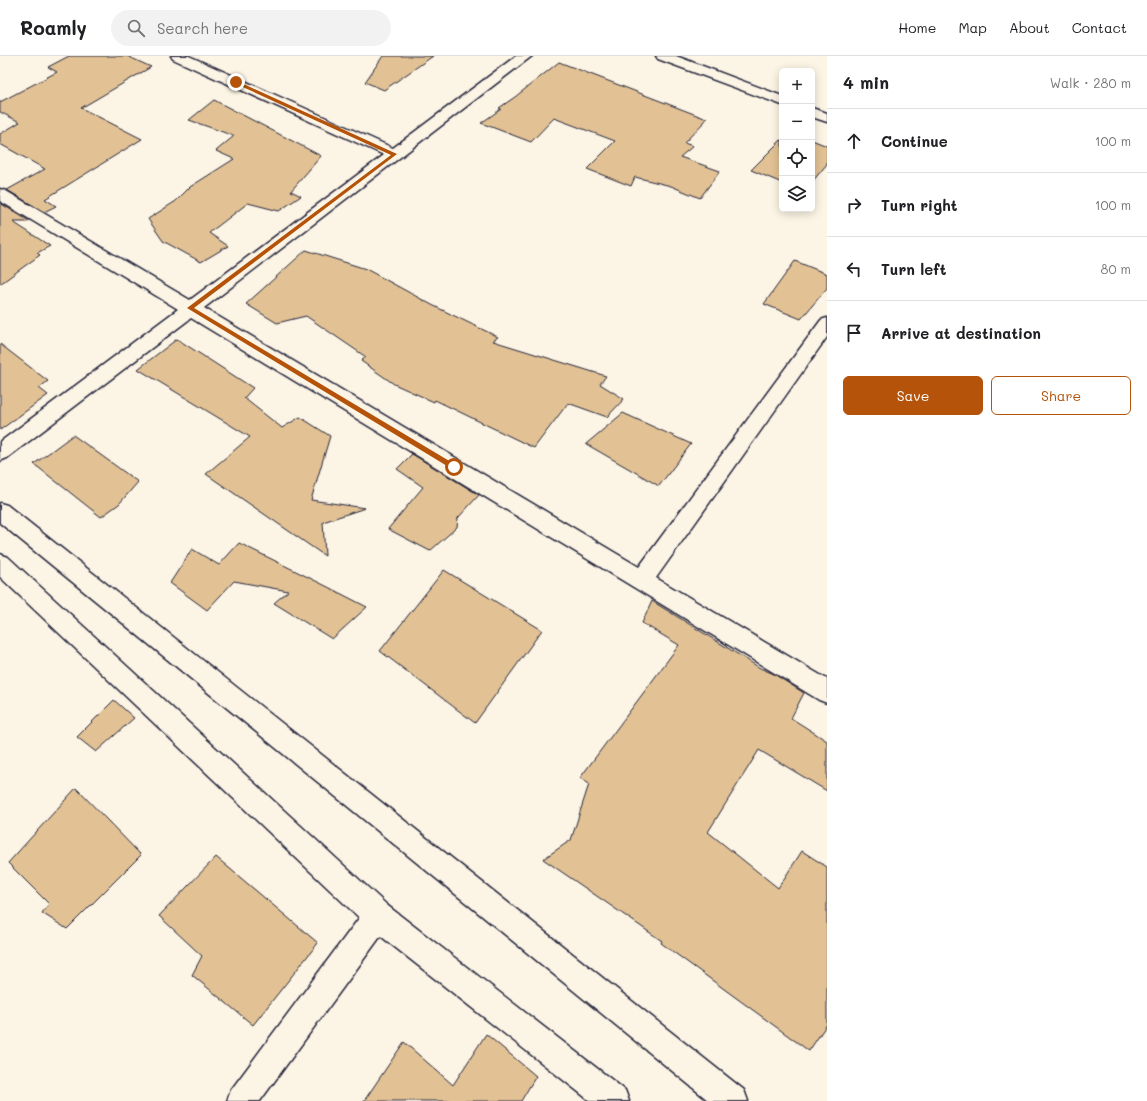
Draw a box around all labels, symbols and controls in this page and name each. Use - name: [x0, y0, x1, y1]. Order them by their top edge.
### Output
- search box: [111, 10, 391, 46]
- text: Roamly: [20, 15, 87, 40]
- icon: search: [125, 17, 147, 39]
- text: Search here: [157, 18, 248, 38]
- text: Home: [898, 18, 936, 37]
- text: Map: [958, 18, 987, 37]
- text: About: [1009, 18, 1050, 37]
- text: Contact: [1072, 18, 1127, 37]
- map controls: [779, 68, 815, 212]
- button: +: [779, 68, 815, 104]
- text: 4 min: [843, 71, 889, 93]
- route end: [227, 73, 245, 91]
- text: Walk · 280 m: [1050, 74, 1131, 91]
- button: −: [779, 104, 815, 140]
- icon: ahead: [843, 130, 865, 152]
- text: Continue: [881, 131, 948, 151]
- text: 100 m: [1095, 132, 1131, 149]
- button: locate: [779, 140, 815, 176]
- button: layers: [779, 176, 815, 212]
- icon: right: [843, 194, 865, 216]
- text: Turn right: [881, 195, 958, 215]
- text: 100 m: [1095, 196, 1131, 213]
- icon: left: [843, 258, 865, 280]
- text: Turn left: [881, 259, 946, 279]
- text: 80 m: [1101, 260, 1131, 277]
- icon: arrive: [843, 322, 865, 344]
- text: Arrive at destination: [881, 323, 1041, 343]
- button: Save: [843, 376, 983, 415]
- button: Share: [991, 376, 1131, 415]
- route start: [445, 458, 463, 476]

